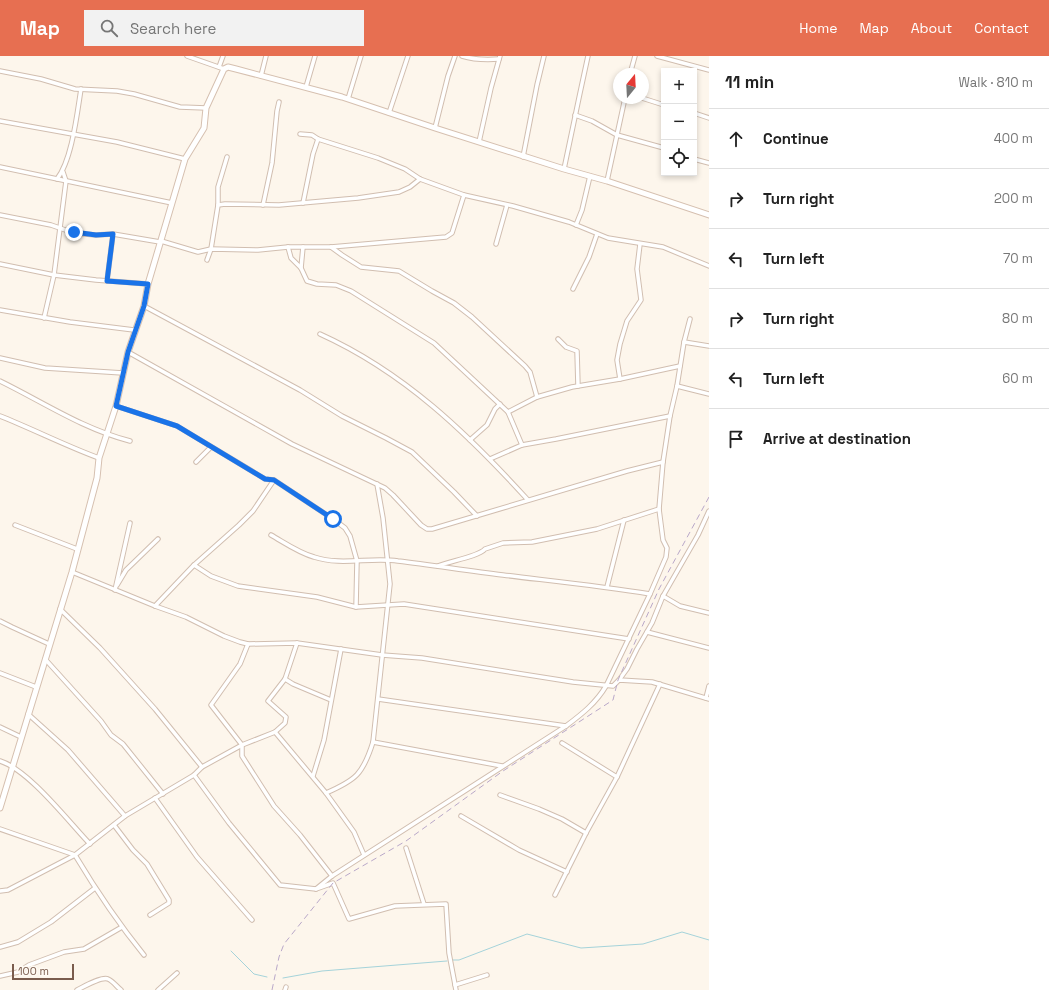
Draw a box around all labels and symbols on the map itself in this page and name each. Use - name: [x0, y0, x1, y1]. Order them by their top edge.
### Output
- north arrow: [613, 68, 649, 104]
- route end: [65, 223, 83, 241]
- route start: [324, 510, 342, 528]
- scale bar: [12, 962, 74, 981]

